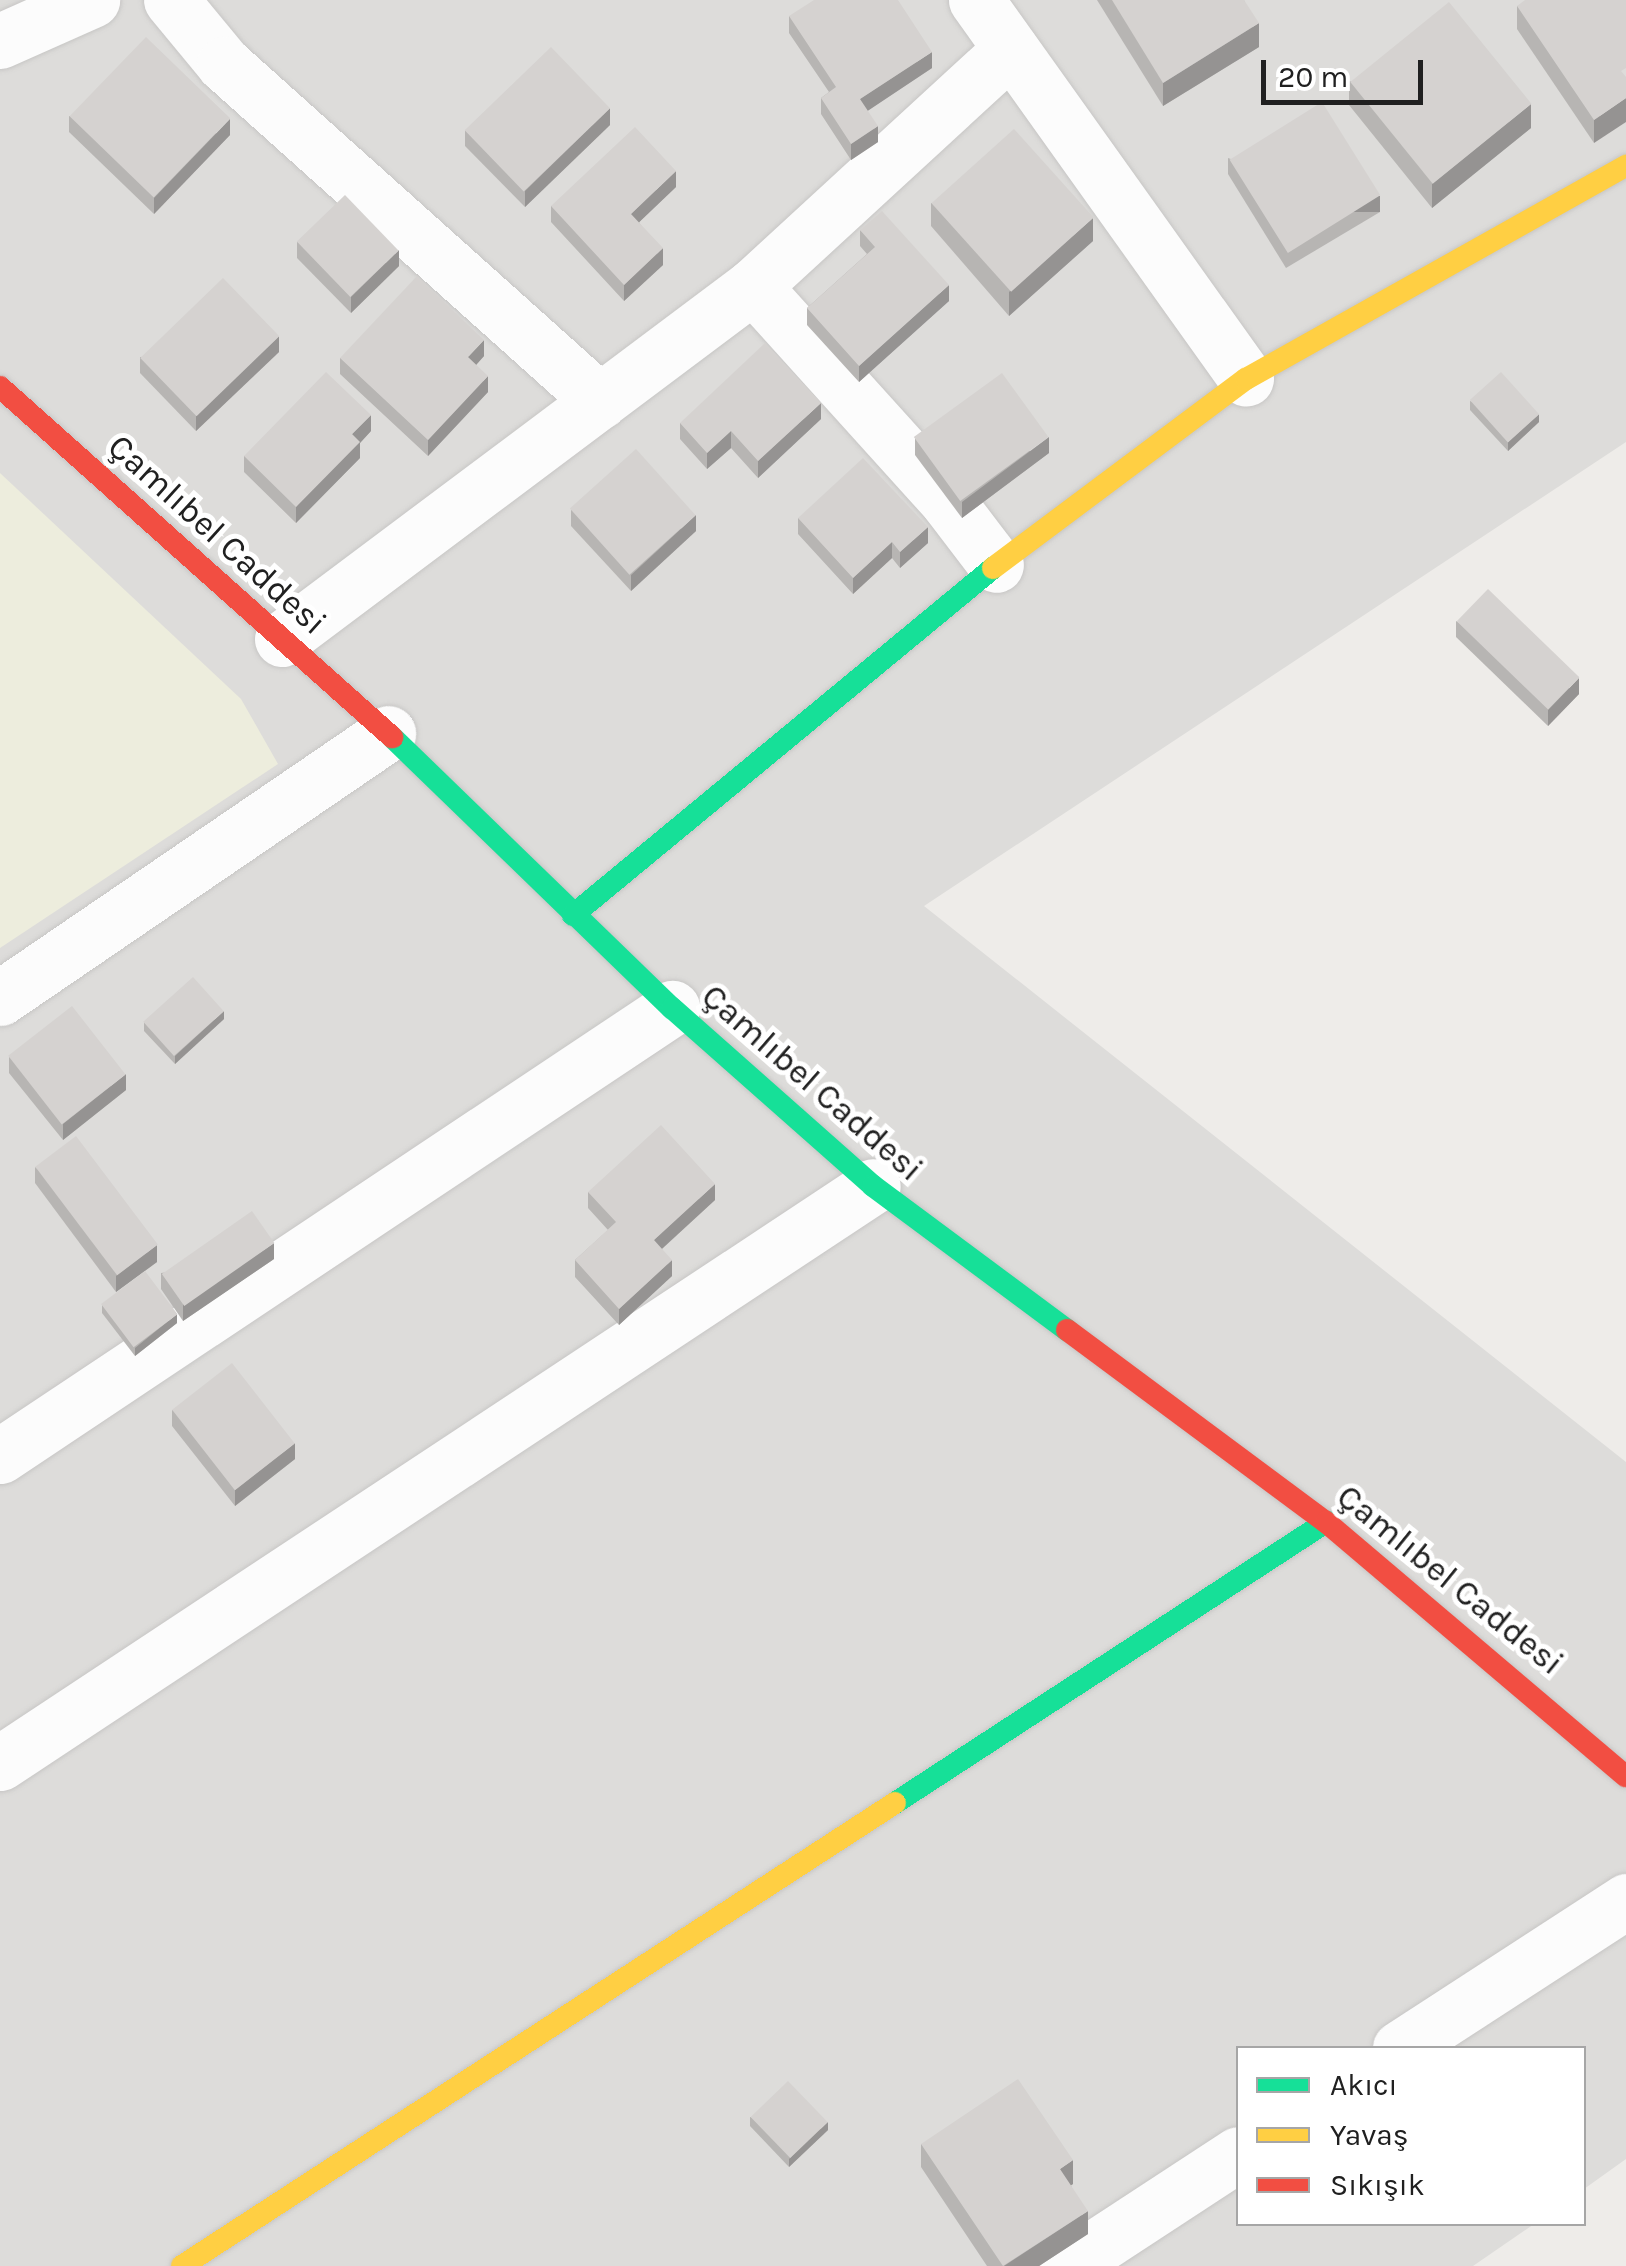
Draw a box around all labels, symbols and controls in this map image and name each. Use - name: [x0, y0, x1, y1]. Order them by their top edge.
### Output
- scale bar: [1266, 40, 1428, 102]
- text: 20 m: [1278, 59, 1348, 95]
- street label: Çamlıbel Caddesi: [99, 426, 335, 644]
- street label: Çamlıbel Caddesi: [693, 975, 931, 1191]
- street label: Çamlıbel Caddesi: [1328, 1476, 1572, 1684]
- legend: [1236, 2046, 1586, 2226]
- text: Akıcı: [1330, 2067, 1398, 2103]
- text: Yavaş: [1330, 2117, 1409, 2153]
- text: Sıkışık: [1330, 2167, 1425, 2203]

